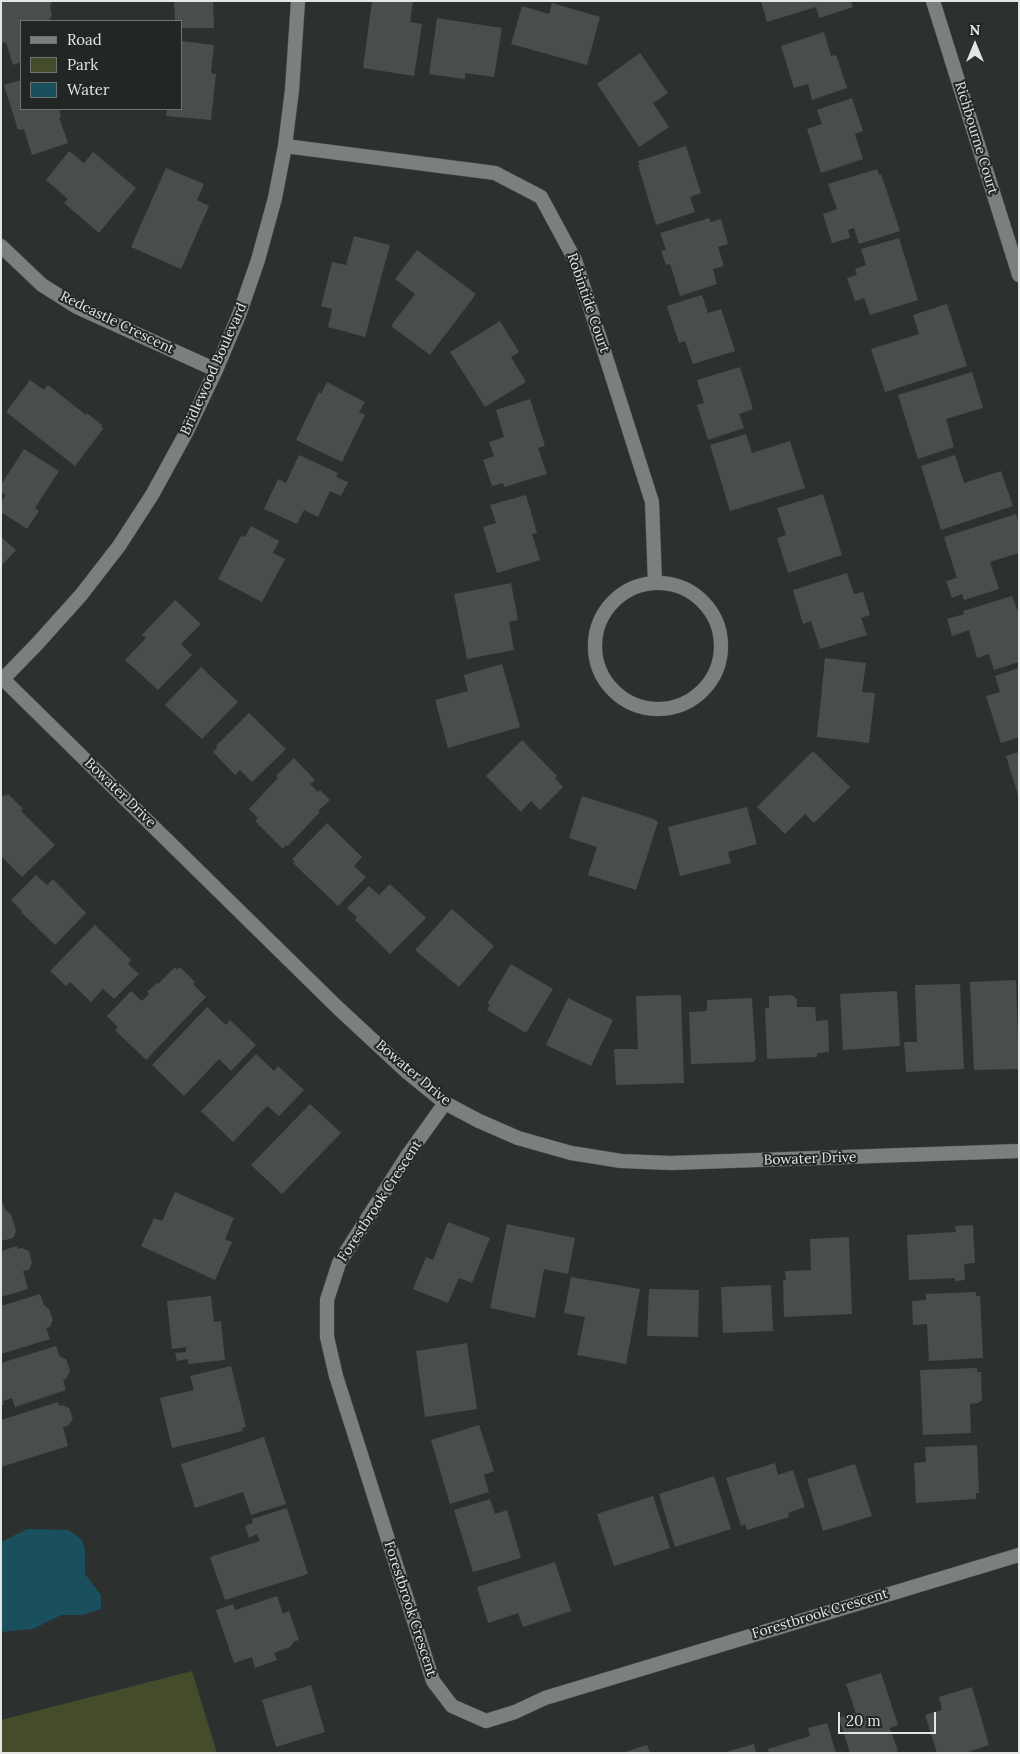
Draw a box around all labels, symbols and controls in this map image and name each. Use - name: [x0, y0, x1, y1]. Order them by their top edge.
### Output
- legend: [20, 20, 182, 110]
- north arrow: [950, 20, 1000, 70]
- text: N: [970, 21, 980, 39]
- text: Road: [67, 30, 102, 49]
- text: Park: [67, 55, 98, 74]
- text: Water: [67, 80, 109, 99]
- street label: Richbourne Court: [951, 80, 1001, 196]
- street label: Robintide Court: [563, 251, 613, 355]
- street label: Redcastle Crescent: [57, 288, 177, 358]
- street label: Bridlewood Boulevard: [177, 300, 251, 438]
- street label: Bowater Drive: [81, 755, 159, 831]
- street label: Bowater Drive: [372, 1037, 454, 1109]
- street label: Forestbrook Crescent: [334, 1137, 426, 1265]
- street label: Bowater Drive: [763, 1149, 857, 1169]
- street label: Forestbrook Crescent: [380, 1539, 440, 1679]
- street label: Forestbrook Crescent: [750, 1585, 890, 1643]
- scale bar: [840, 1702, 938, 1734]
- text: 20 m: [846, 1711, 881, 1730]

